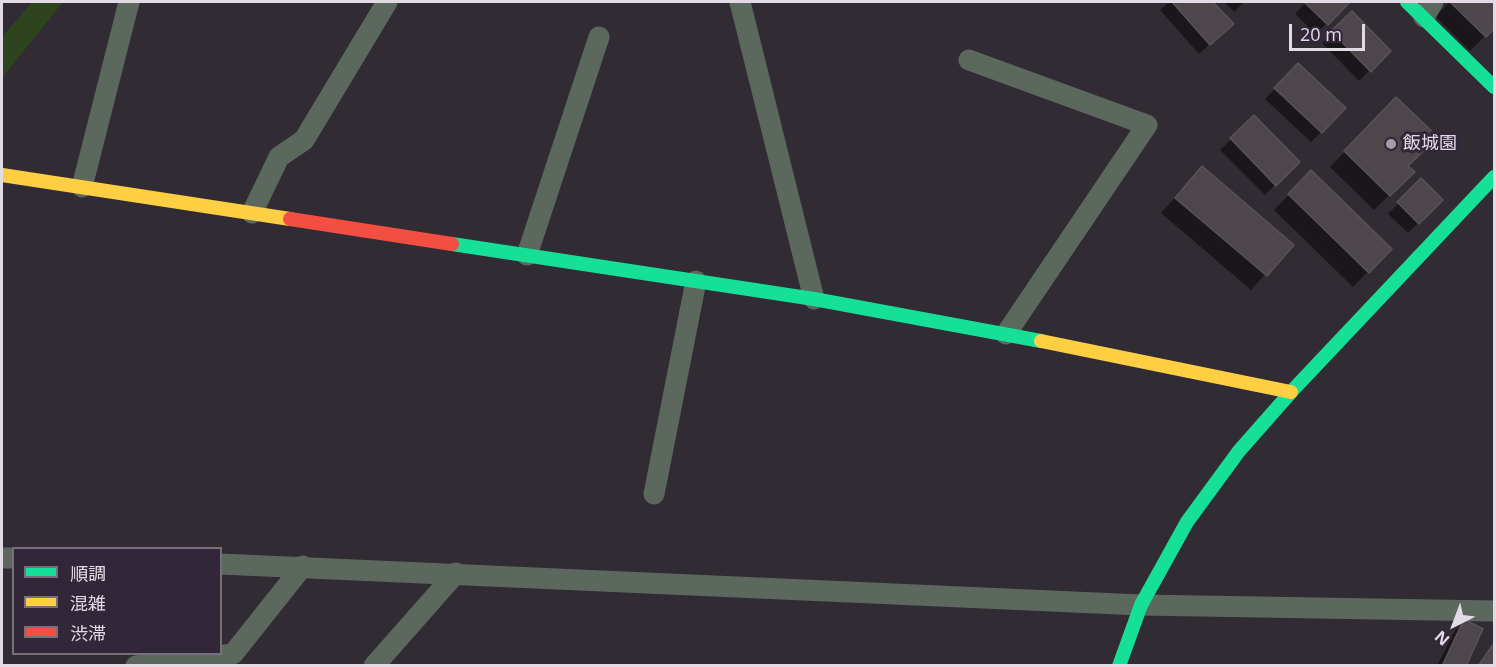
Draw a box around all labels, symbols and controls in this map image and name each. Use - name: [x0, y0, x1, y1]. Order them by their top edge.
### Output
- scale bar: [1292, 12, 1368, 50]
- text: 20 m: [1300, 22, 1342, 46]
- place label: 飯城園: [1403, 133, 1457, 155]
- marker: 飯城園: [1384, 137, 1398, 151]
- legend: [12, 547, 222, 655]
- text: 順調: [70, 561, 106, 585]
- text: 混雑: [70, 591, 106, 615]
- north arrow: [1424, 595, 1484, 655]
- text: 渋滞: [70, 621, 106, 645]
- text: N: [1430, 626, 1454, 651]

